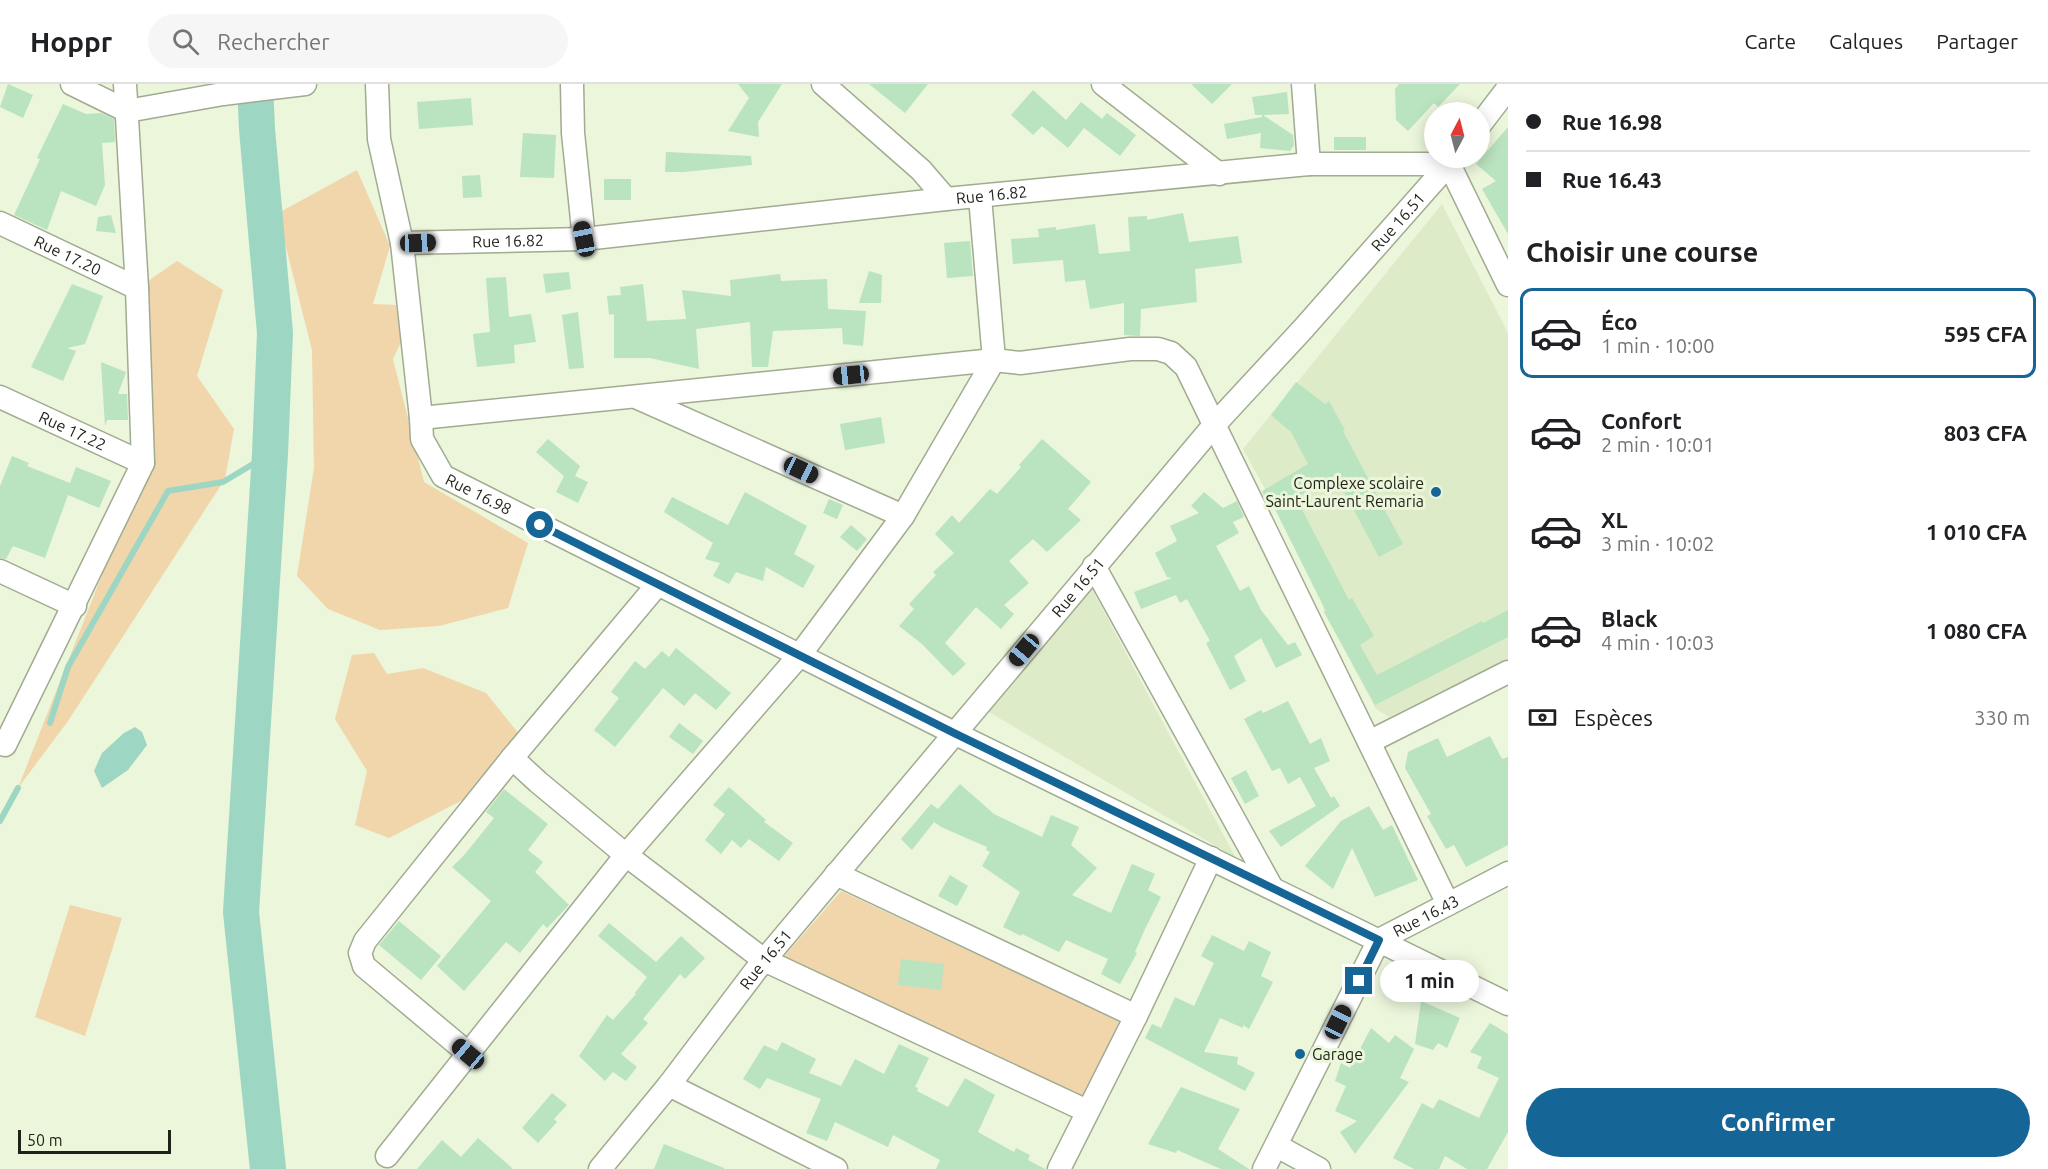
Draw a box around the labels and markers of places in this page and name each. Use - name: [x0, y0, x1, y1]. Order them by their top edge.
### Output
- place label: Complexe scolaire Saint-Laurent Remaria: [1265, 474, 1424, 510]
- marker: Complexe scolaire Saint-Laurent Remaria: [1429, 485, 1443, 499]
- place label: Garage: [1312, 1045, 1363, 1063]
- marker: Garage: [1293, 1047, 1307, 1061]

